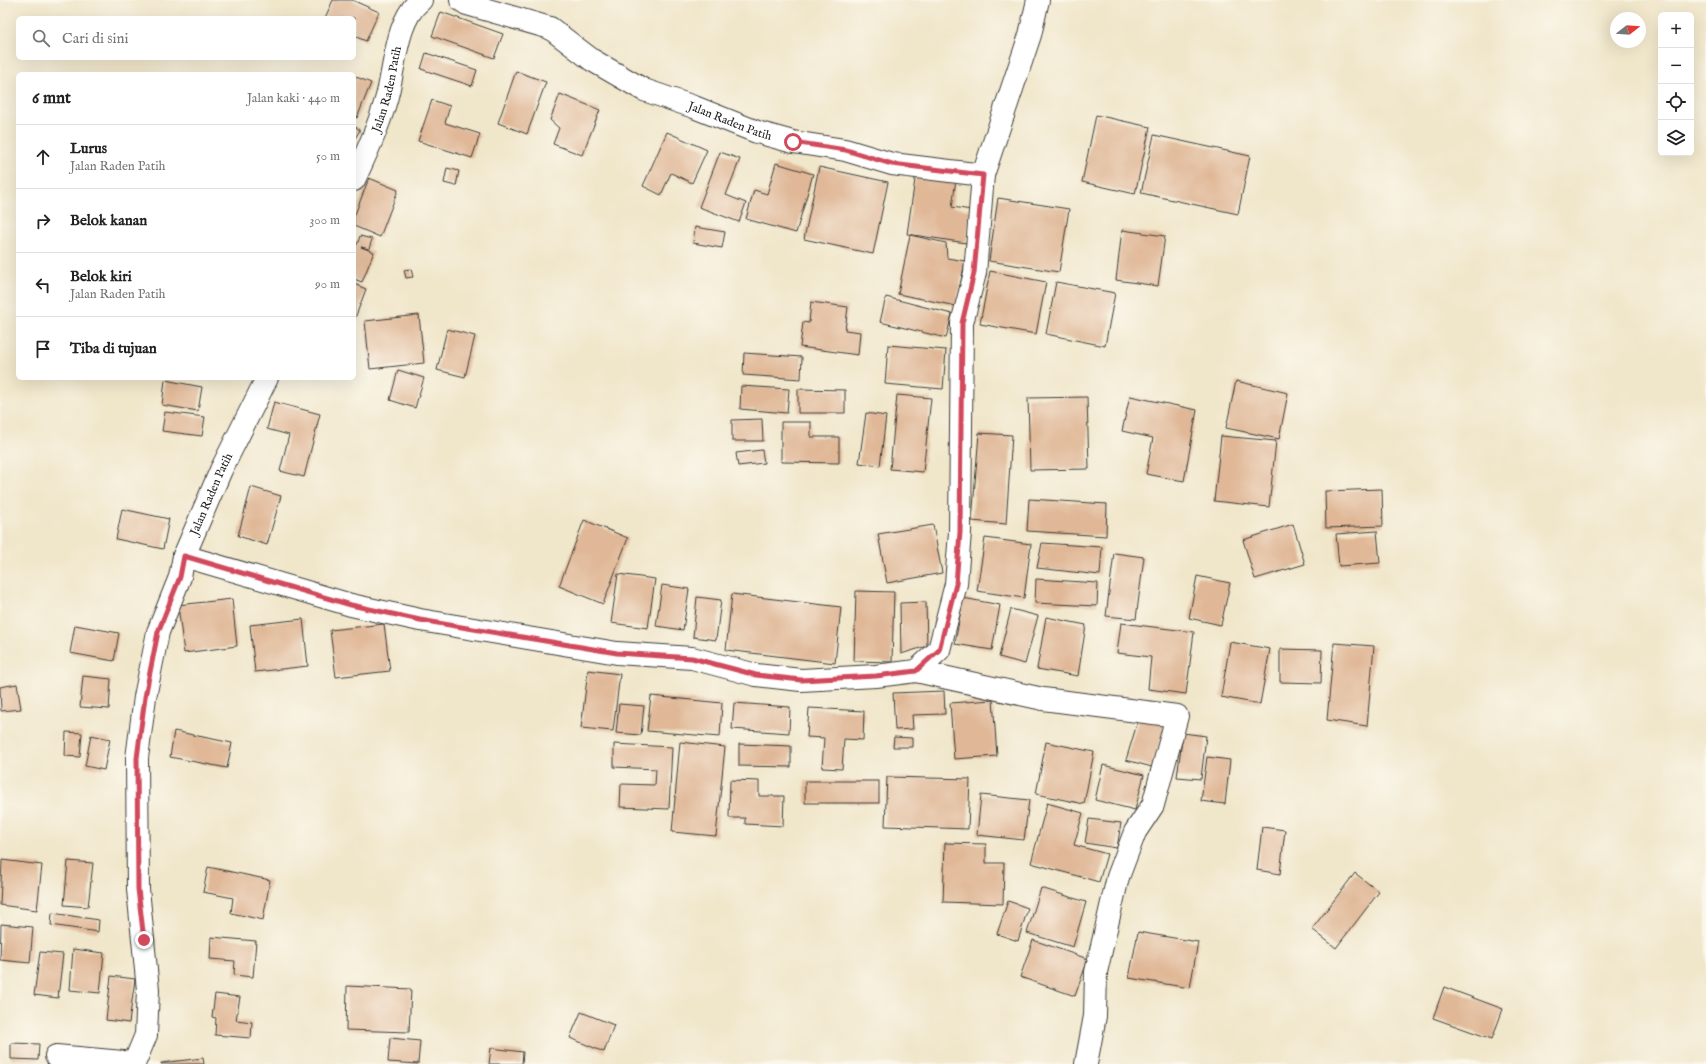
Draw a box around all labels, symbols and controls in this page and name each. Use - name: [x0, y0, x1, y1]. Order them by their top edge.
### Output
- north arrow: [1610, 12, 1646, 48]
- map controls: [1658, 12, 1694, 156]
- button: +: [1658, 12, 1694, 48]
- search box: [16, 16, 356, 60]
- icon: search: [30, 27, 52, 49]
- text: Cari di sini: [62, 29, 129, 48]
- street label: Jalan Raden Patih: [367, 44, 405, 137]
- button: −: [1658, 48, 1694, 84]
- button: locate: [1658, 84, 1694, 120]
- text: 6 mnt: [32, 88, 71, 109]
- text: Jalan kaki · 440 m: [247, 90, 340, 107]
- street label: Jalan Raden Patih: [684, 98, 774, 143]
- button: layers: [1658, 120, 1694, 156]
- route start: [784, 133, 802, 151]
- text: Lurus: [70, 139, 107, 158]
- icon: ahead: [32, 146, 54, 168]
- text: 50 m: [316, 148, 340, 165]
- text: Jalan Raden Patih: [70, 158, 166, 175]
- icon: right: [32, 210, 54, 232]
- text: Belok kanan: [70, 211, 147, 230]
- text: 300 m: [309, 212, 340, 229]
- text: Belok kiri: [70, 267, 132, 286]
- icon: left: [32, 274, 54, 296]
- text: 90 m: [315, 276, 340, 293]
- text: Jalan Raden Patih: [70, 286, 166, 303]
- icon: arrive: [32, 338, 54, 360]
- text: Tiba di tujuan: [70, 339, 157, 358]
- street label: Jalan Raden Patih: [186, 450, 236, 540]
- route end: [135, 931, 153, 949]

